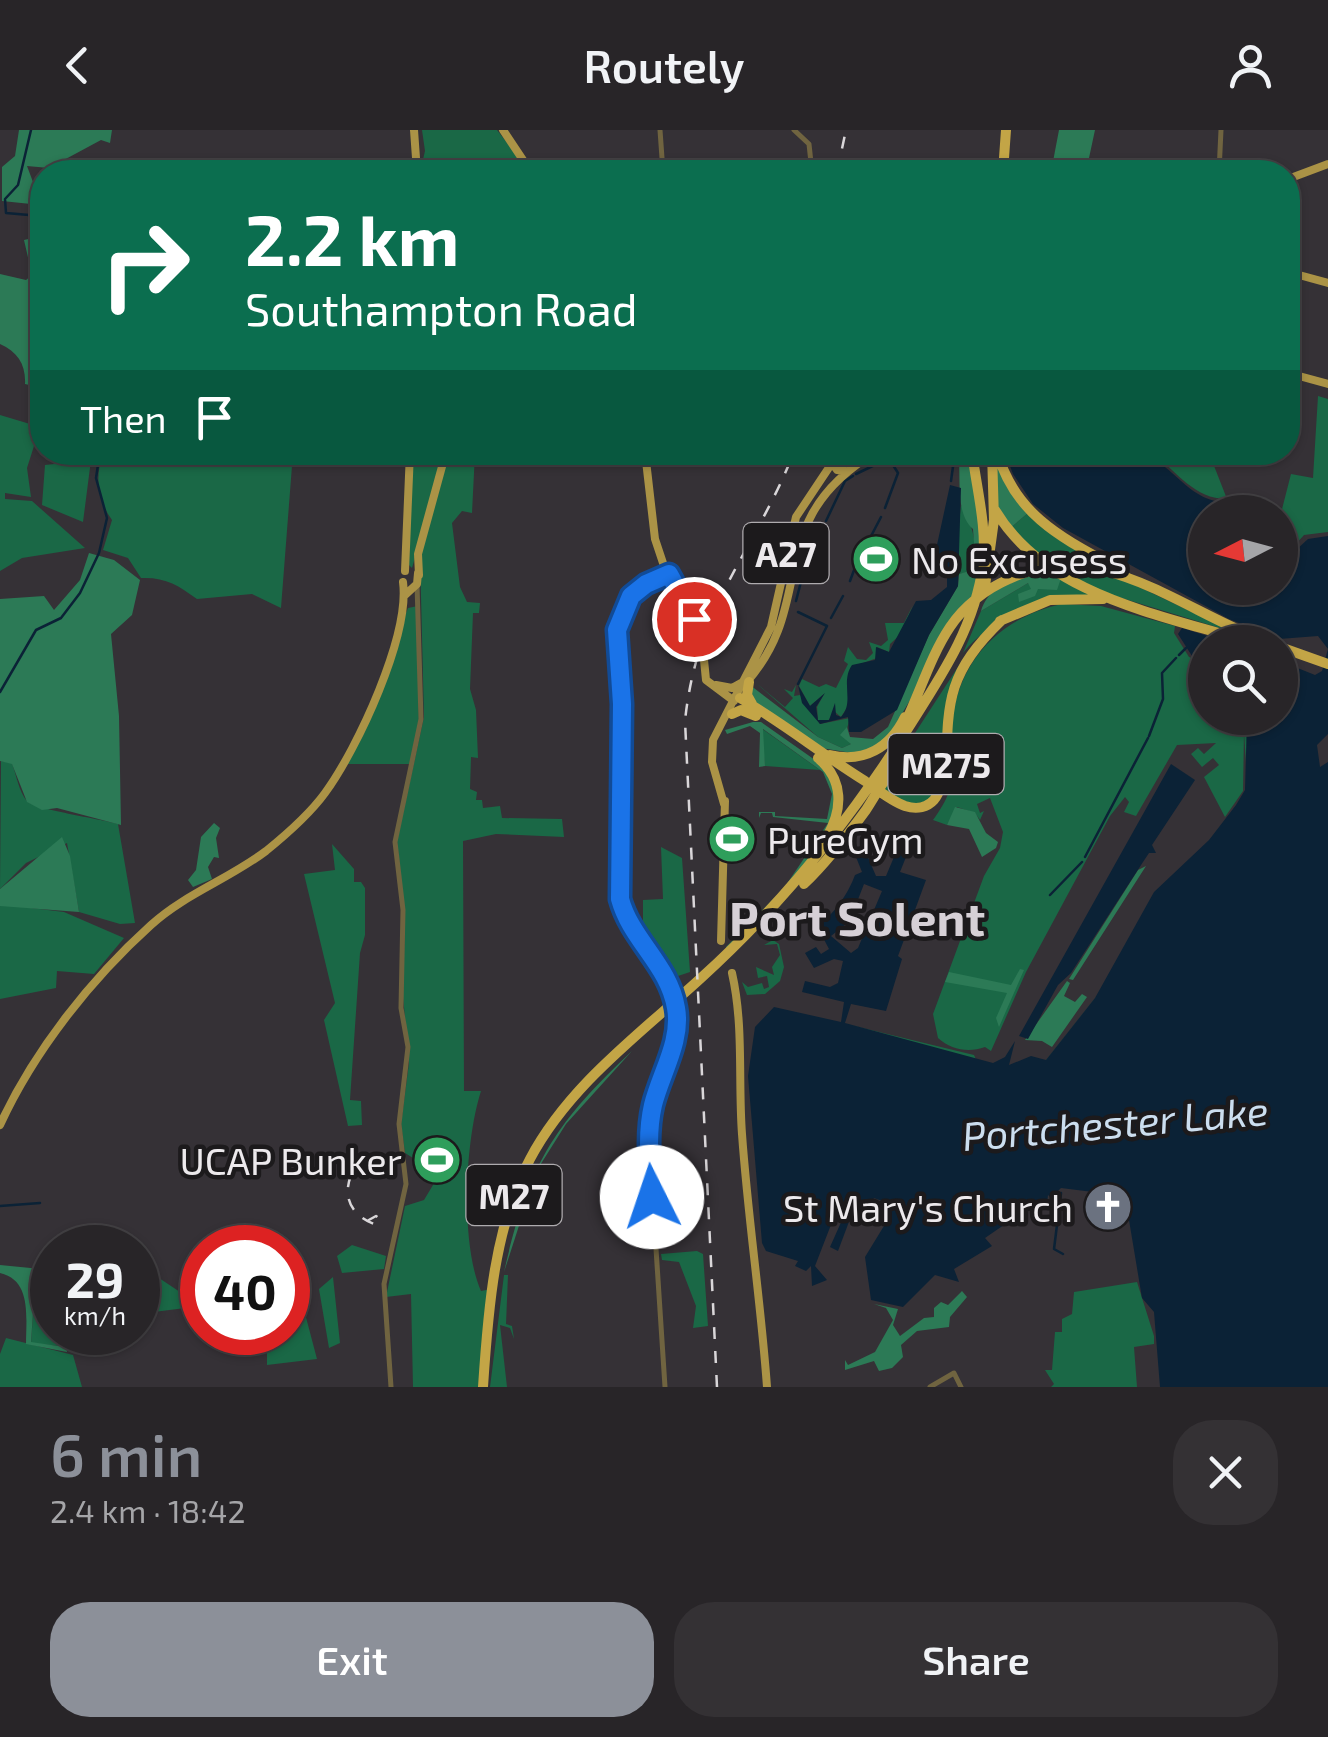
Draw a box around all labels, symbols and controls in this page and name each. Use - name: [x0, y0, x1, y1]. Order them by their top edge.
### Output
- icon: back: [50, 38, 105, 93]
- text: Routely: [583, 38, 745, 92]
- icon: person: [1223, 38, 1278, 93]
- text: 2.2 km: [245, 196, 459, 280]
- icon: right: [80, 200, 210, 330]
- text: Southampton Road: [245, 281, 637, 335]
- icon: arrive: [187, 390, 242, 445]
- text: Then: [80, 395, 167, 441]
- north arrow: [1188, 495, 1298, 605]
- map controls: [1188, 495, 1298, 735]
- road number: A27: [744, 523, 828, 583]
- sports icon: No Excusess: [850, 533, 902, 585]
- place label: No Excusess: [911, 536, 1127, 582]
- pin: [652, 577, 737, 662]
- icon: arrive: [667, 592, 722, 647]
- button: search: [1188, 625, 1298, 735]
- road number: M275: [888, 734, 1004, 794]
- sports icon: PureGym: [706, 813, 758, 865]
- place label: PureGym: [767, 816, 924, 862]
- district label: Port Solent: [729, 888, 985, 946]
- water label: Portchester Lake: [960, 1085, 1270, 1159]
- sports icon: UCAP Bunker: [411, 1134, 463, 1186]
- place label: UCAP Bunker: [179, 1137, 402, 1183]
- position arrow: [600, 1145, 704, 1249]
- road number: M27: [466, 1165, 562, 1225]
- church icon: St Mary's Church: [1082, 1181, 1134, 1233]
- place label: St Mary's Church: [783, 1184, 1073, 1230]
- speed limit sign: 40: [180, 1225, 310, 1355]
- text: 29: [66, 1248, 124, 1308]
- text: km/h: [64, 1300, 126, 1330]
- text: 6 min: [50, 1417, 202, 1489]
- button: close: [1173, 1420, 1278, 1525]
- text: 2.4 km · 18:42: [50, 1491, 245, 1529]
- button: Exit: [50, 1602, 654, 1717]
- button: Share: [674, 1602, 1278, 1717]

